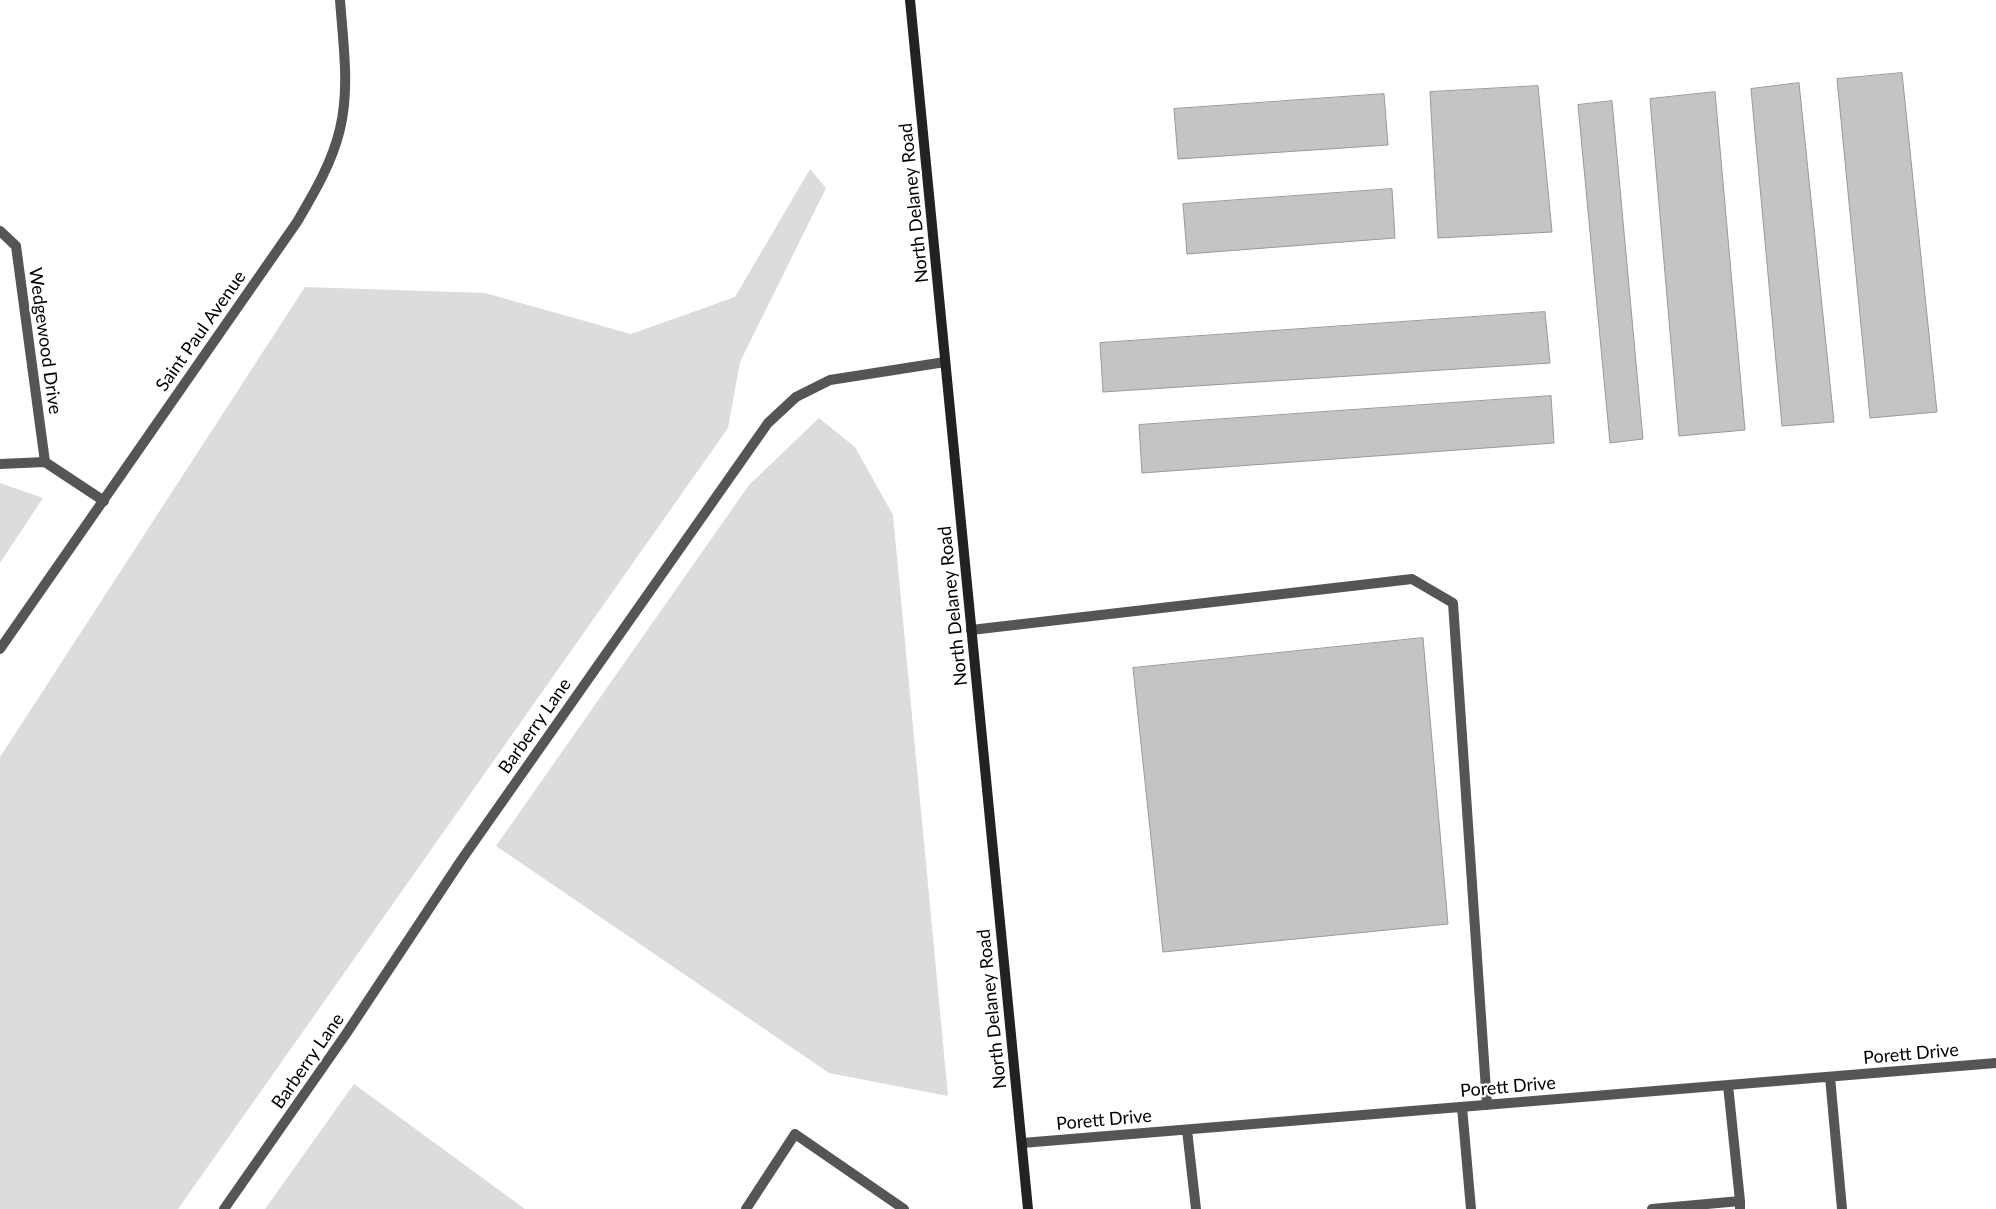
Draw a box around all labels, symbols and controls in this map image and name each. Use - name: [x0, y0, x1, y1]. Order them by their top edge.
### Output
- street label: North Delaney Road: [895, 122, 933, 284]
- street label: Wedgewood Drive: [24, 266, 66, 416]
- street label: Saint Paul Avenue: [151, 267, 251, 395]
- street label: North Delaney Road: [934, 525, 972, 687]
- street label: Barberry Lane: [494, 674, 576, 778]
- street label: North Delaney Road: [973, 928, 1011, 1090]
- street label: Barberry Lane: [267, 1009, 349, 1113]
- street label: Porett Drive: [1862, 1039, 1960, 1069]
- street label: Porett Drive: [1459, 1072, 1557, 1102]
- street label: Porett Drive: [1055, 1105, 1153, 1135]

